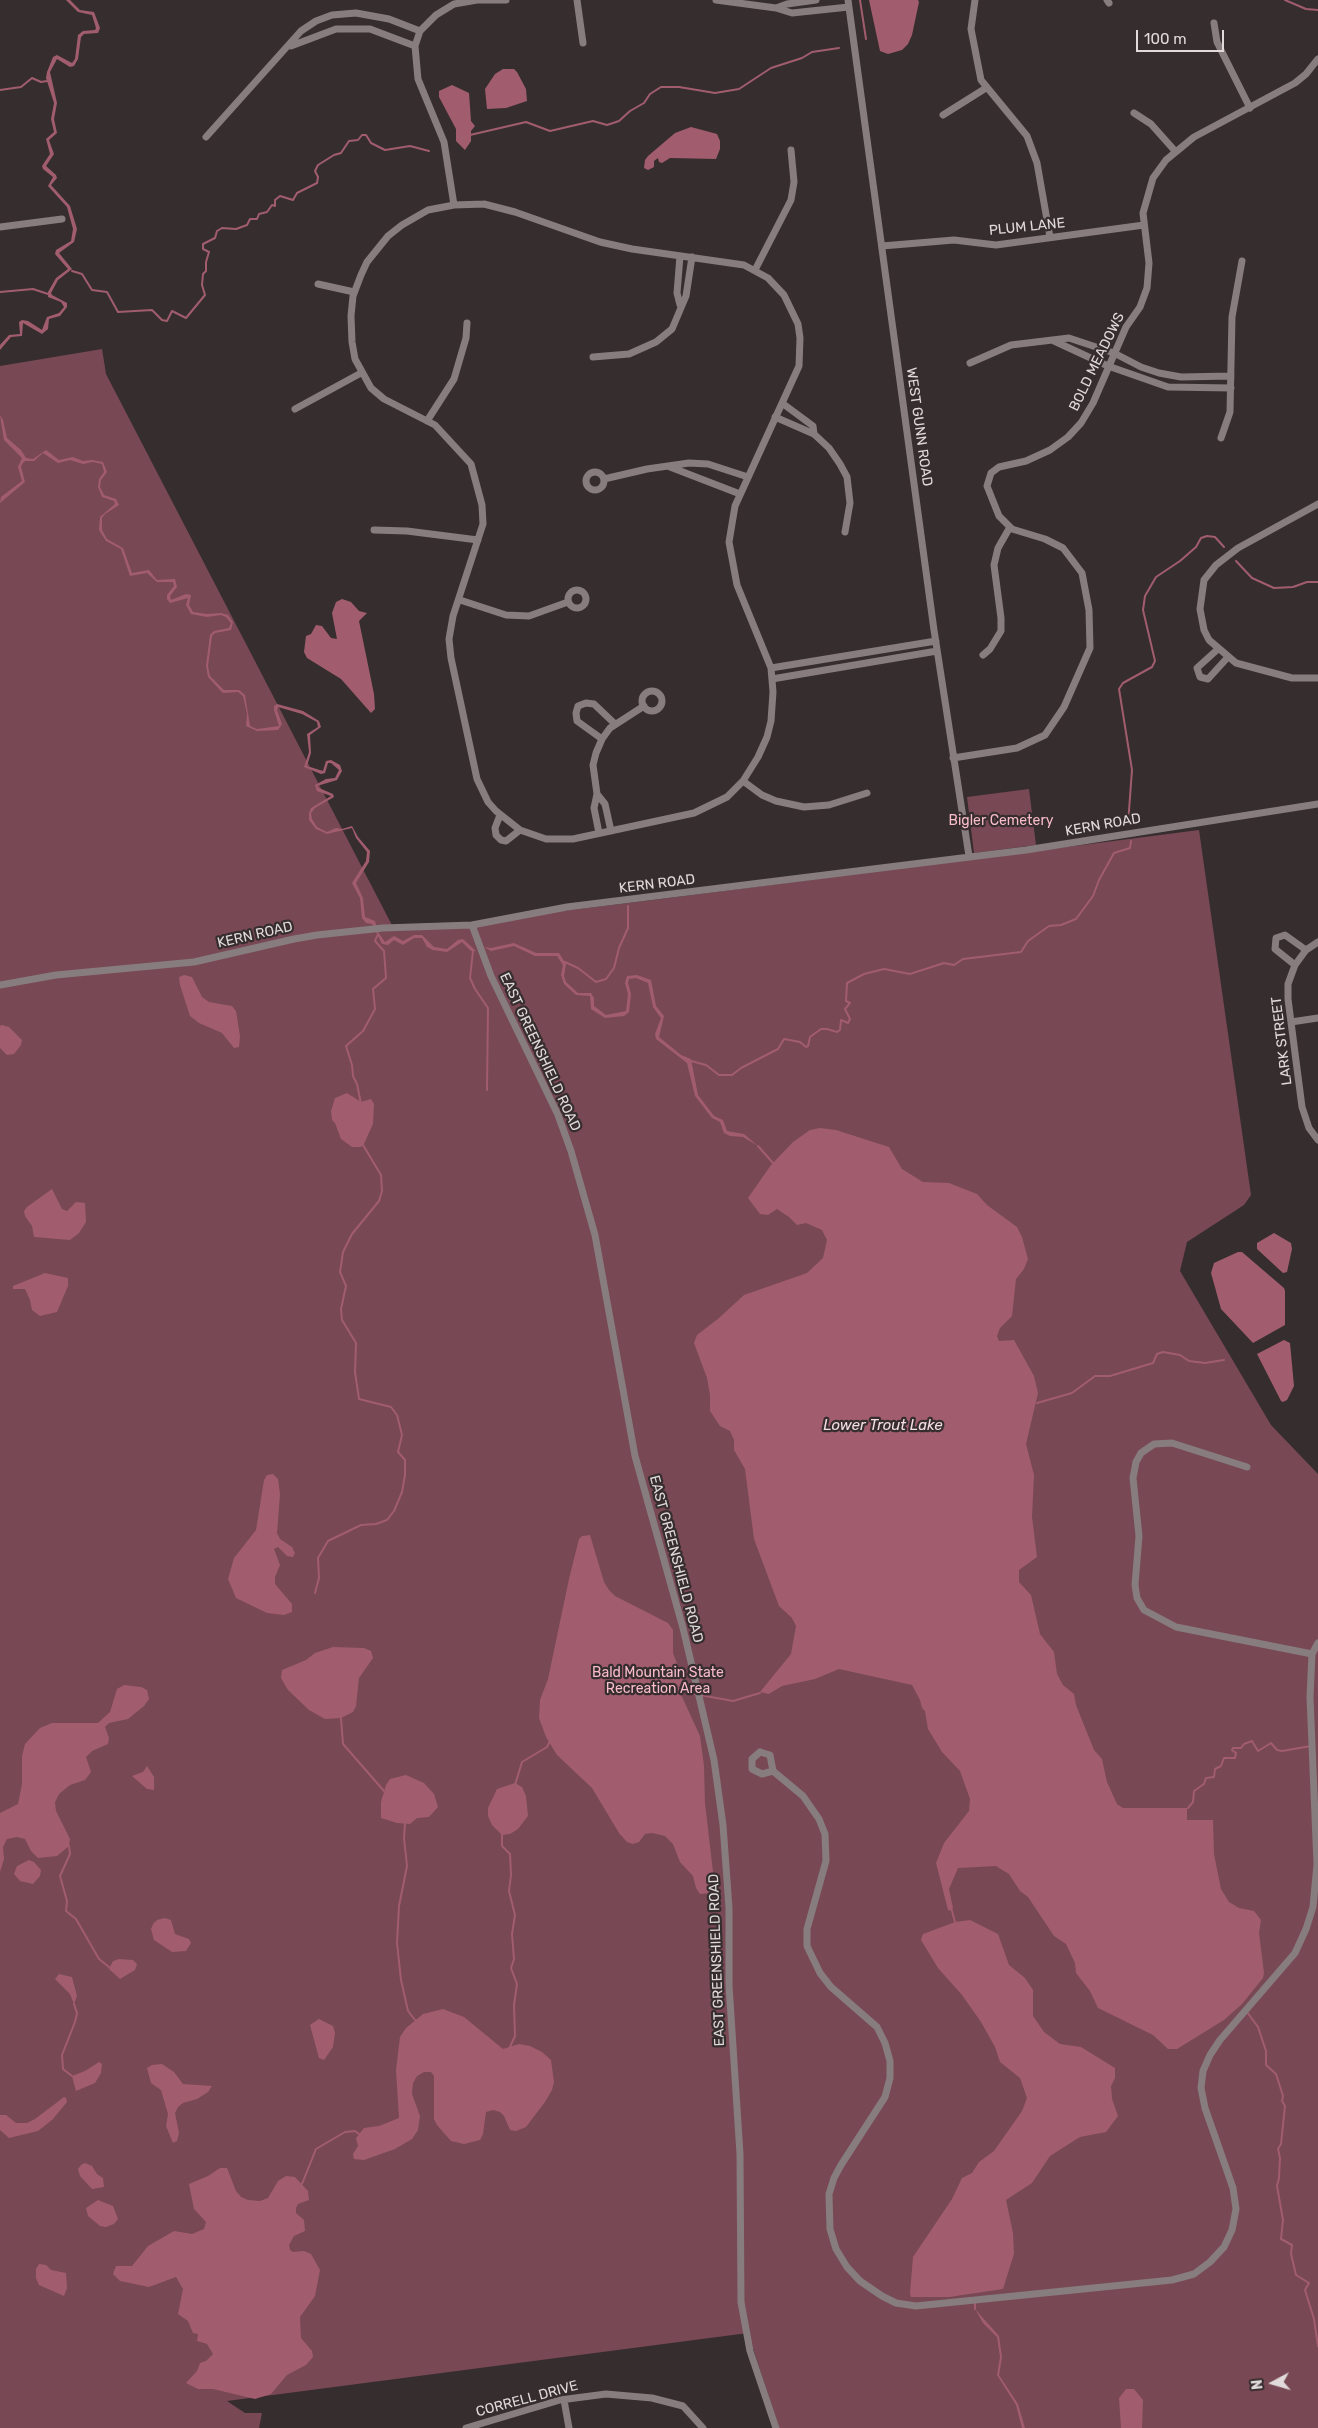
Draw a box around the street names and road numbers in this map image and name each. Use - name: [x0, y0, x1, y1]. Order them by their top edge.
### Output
- street label: PLUM LANE: [988, 215, 1066, 239]
- street label: BOLD MEADOWS: [1066, 310, 1128, 414]
- street label: WEST GUNN ROAD: [902, 367, 936, 487]
- street label: KERN ROAD: [1064, 810, 1142, 840]
- street label: KERN ROAD: [618, 871, 696, 897]
- street label: KERN ROAD: [216, 918, 294, 952]
- street label: EAST GREENSHIELD ROAD: [496, 970, 584, 1134]
- street label: LARK STREET: [1268, 996, 1296, 1086]
- street label: EAST GREENSHIELD ROAD: [646, 1473, 706, 1645]
- street label: EAST GREENSHIELD ROAD: [706, 1873, 728, 2047]
- street label: CORRELL DRIVE: [474, 2377, 580, 2421]

